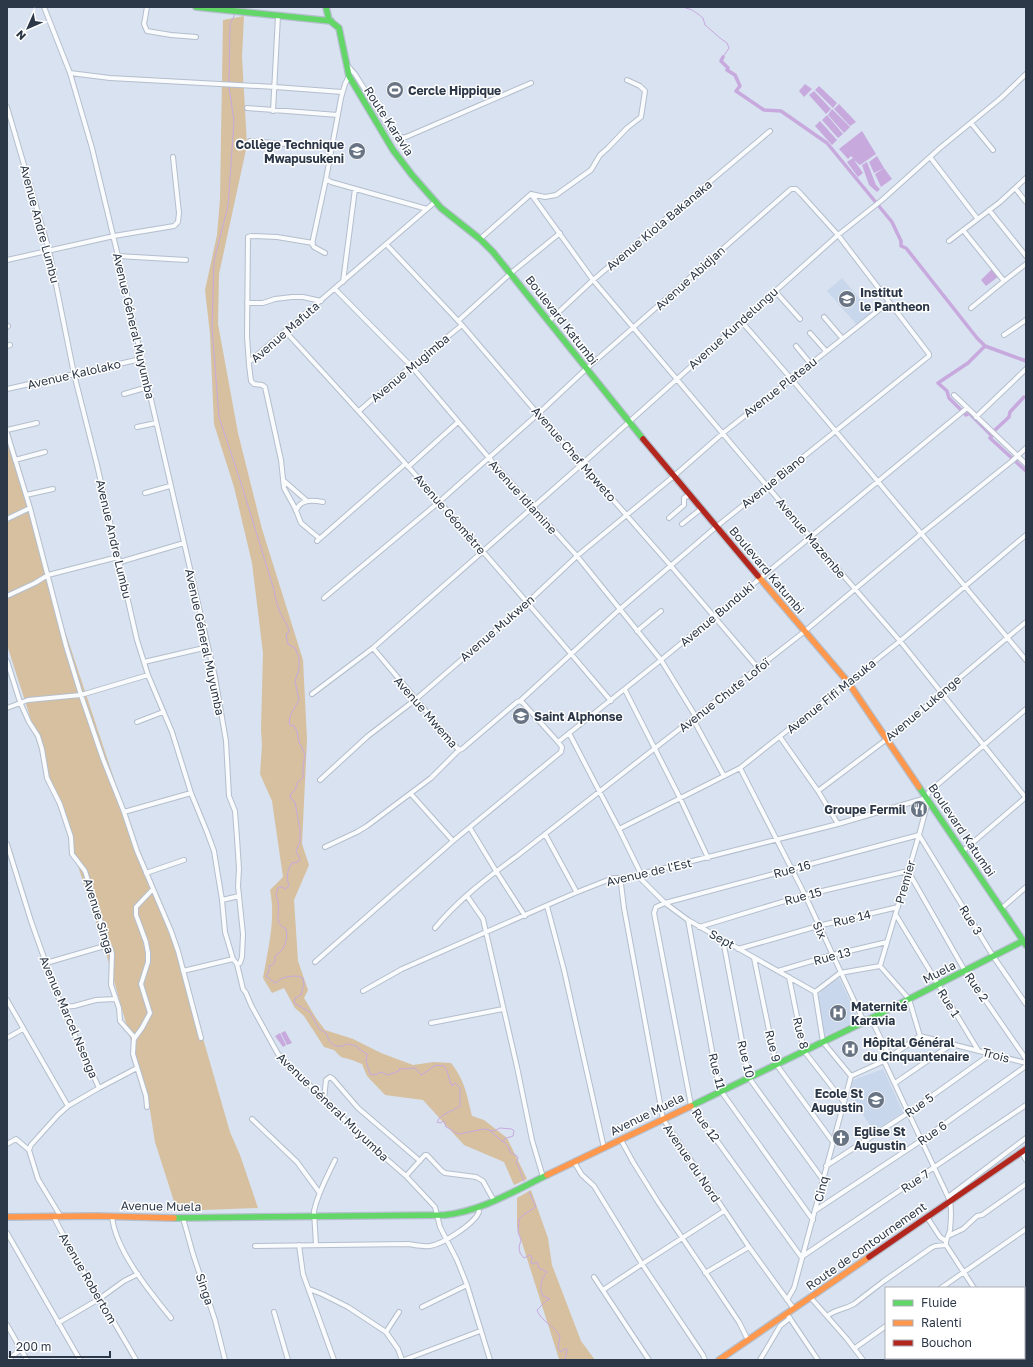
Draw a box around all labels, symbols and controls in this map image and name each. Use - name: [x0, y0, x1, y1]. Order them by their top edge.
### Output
- north arrow: [8, 8, 48, 48]
- text: N: [13, 28, 28, 43]
- sports icon: Cercle Hippique: [385, 80, 405, 100]
- street label: Route Karavia: [361, 83, 417, 159]
- place label: Cercle Hippique: [408, 83, 501, 98]
- place label: Collège Technique Mwapusukeni: [236, 137, 344, 166]
- school or university icon: Collège Technique Mwapusukeni: [347, 141, 367, 161]
- street label: Avenue Andre Lumbu: [17, 163, 63, 285]
- street label: Avenue Kiola Bakanaka: [603, 176, 715, 274]
- street label: Avenue Abidjan: [652, 243, 728, 313]
- street label: Avenue Géneral Muyumba: [110, 251, 158, 401]
- street label: Boulevard Katumbi: [522, 272, 602, 368]
- street label: Avenue Kundelungu: [685, 284, 781, 372]
- place label: Institut le Pantheon: [860, 285, 930, 314]
- school or university icon: Institut le Pantheon: [837, 289, 857, 309]
- street label: Avenue Mafuta: [248, 298, 322, 366]
- street label: Avenue Mugimba: [368, 331, 452, 405]
- street label: Avenue Plateau: [740, 354, 820, 420]
- street label: Avenue Kalolako: [26, 356, 122, 392]
- street label: Avenue Chef Mpweto: [529, 403, 619, 505]
- street label: Avenue Biano: [738, 451, 808, 511]
- street label: Avenue Idiamine: [486, 457, 560, 537]
- street label: Avenue Géomètre: [411, 471, 489, 557]
- street label: Avenue Andre Lumbu: [93, 478, 135, 600]
- street label: Avenue Mazembe: [773, 495, 849, 581]
- street label: Boulevard Katumbi: [726, 523, 808, 617]
- street label: Avenue Géneral Muyumba: [182, 567, 228, 717]
- street label: Avenue Bunduki: [677, 578, 757, 650]
- street label: Avenue Mukwen: [457, 592, 537, 664]
- street label: Avenue Chute Lofoï: [675, 654, 773, 735]
- street label: Avenue Fifi Masuka: [783, 655, 879, 737]
- street label: Avenue Lukenge: [882, 672, 964, 744]
- street label: Avenue Mwema: [391, 673, 461, 751]
- school or university icon: Saint Alphonse: [511, 706, 531, 726]
- place label: Saint Alphonse: [534, 709, 623, 724]
- street label: Boulevard Katumbi: [925, 781, 999, 879]
- restaurant icon: Groupe Fermil: [909, 799, 929, 819]
- place label: Groupe Fermil: [824, 802, 906, 817]
- street label: Avenue de l'Est: [605, 855, 693, 889]
- street label: Rue 16: [772, 857, 812, 881]
- street label: Premier: [892, 858, 918, 906]
- street label: Avenue Singa: [80, 877, 118, 955]
- street label: Rue 15: [783, 884, 823, 908]
- street label: Rue 3: [956, 902, 986, 938]
- street label: Rue 14: [832, 906, 872, 930]
- street label: Six: [810, 919, 831, 941]
- street label: Sept: [707, 926, 738, 952]
- street label: Rue 13: [812, 944, 852, 968]
- street label: Avenue Marcel Nsenga: [36, 954, 102, 1080]
- street label: Muela: [920, 957, 958, 987]
- street label: Rue 2: [962, 969, 992, 1005]
- street label: Rue 1: [934, 986, 964, 1020]
- place label: Maternité Karavia: [851, 999, 908, 1028]
- hospital icon: Maternité Karavia: [828, 1003, 848, 1023]
- street label: Rue 8: [790, 1015, 812, 1051]
- street label: Rue 9: [762, 1028, 784, 1064]
- place label: Hôpital Général du Cinquantenaire: [863, 1035, 969, 1064]
- street label: Rue 10: [734, 1039, 758, 1079]
- hospital icon: Hôpital Général du Cinquantenaire: [840, 1039, 860, 1059]
- street label: Trois: [981, 1044, 1011, 1066]
- street label: Avenue Géneral Muyumba: [274, 1050, 392, 1164]
- street label: Rue 11: [705, 1051, 729, 1091]
- place label: Ecole St Augustin: [811, 1086, 863, 1115]
- street label: Avenue Muela: [608, 1090, 686, 1138]
- school or university icon: Ecole St Augustin: [866, 1090, 886, 1110]
- street label: Rue 5: [902, 1090, 936, 1120]
- street label: Rue 12: [689, 1105, 723, 1145]
- street label: Rue 6: [914, 1118, 950, 1148]
- street label: Avenue du Nord: [660, 1121, 724, 1205]
- place label: Eglise St Augustin: [854, 1124, 906, 1153]
- church icon: Eglise St Augustin: [831, 1128, 851, 1148]
- street label: Rue 7: [898, 1166, 932, 1196]
- street label: Cinq: [811, 1175, 831, 1203]
- street label: Avenue Muela: [121, 1198, 201, 1214]
- street label: Route de contournement: [803, 1199, 929, 1293]
- street label: Avenue Robertom: [56, 1230, 120, 1326]
- street label: Singa: [193, 1271, 217, 1307]
- legend: [885, 1287, 1025, 1359]
- text: Fluide: [921, 1295, 957, 1310]
- text: Ralenti: [921, 1315, 962, 1330]
- scale bar: [10, 1333, 110, 1359]
- text: Bouchon: [921, 1335, 972, 1350]
- text: 200 m: [16, 1339, 51, 1354]

